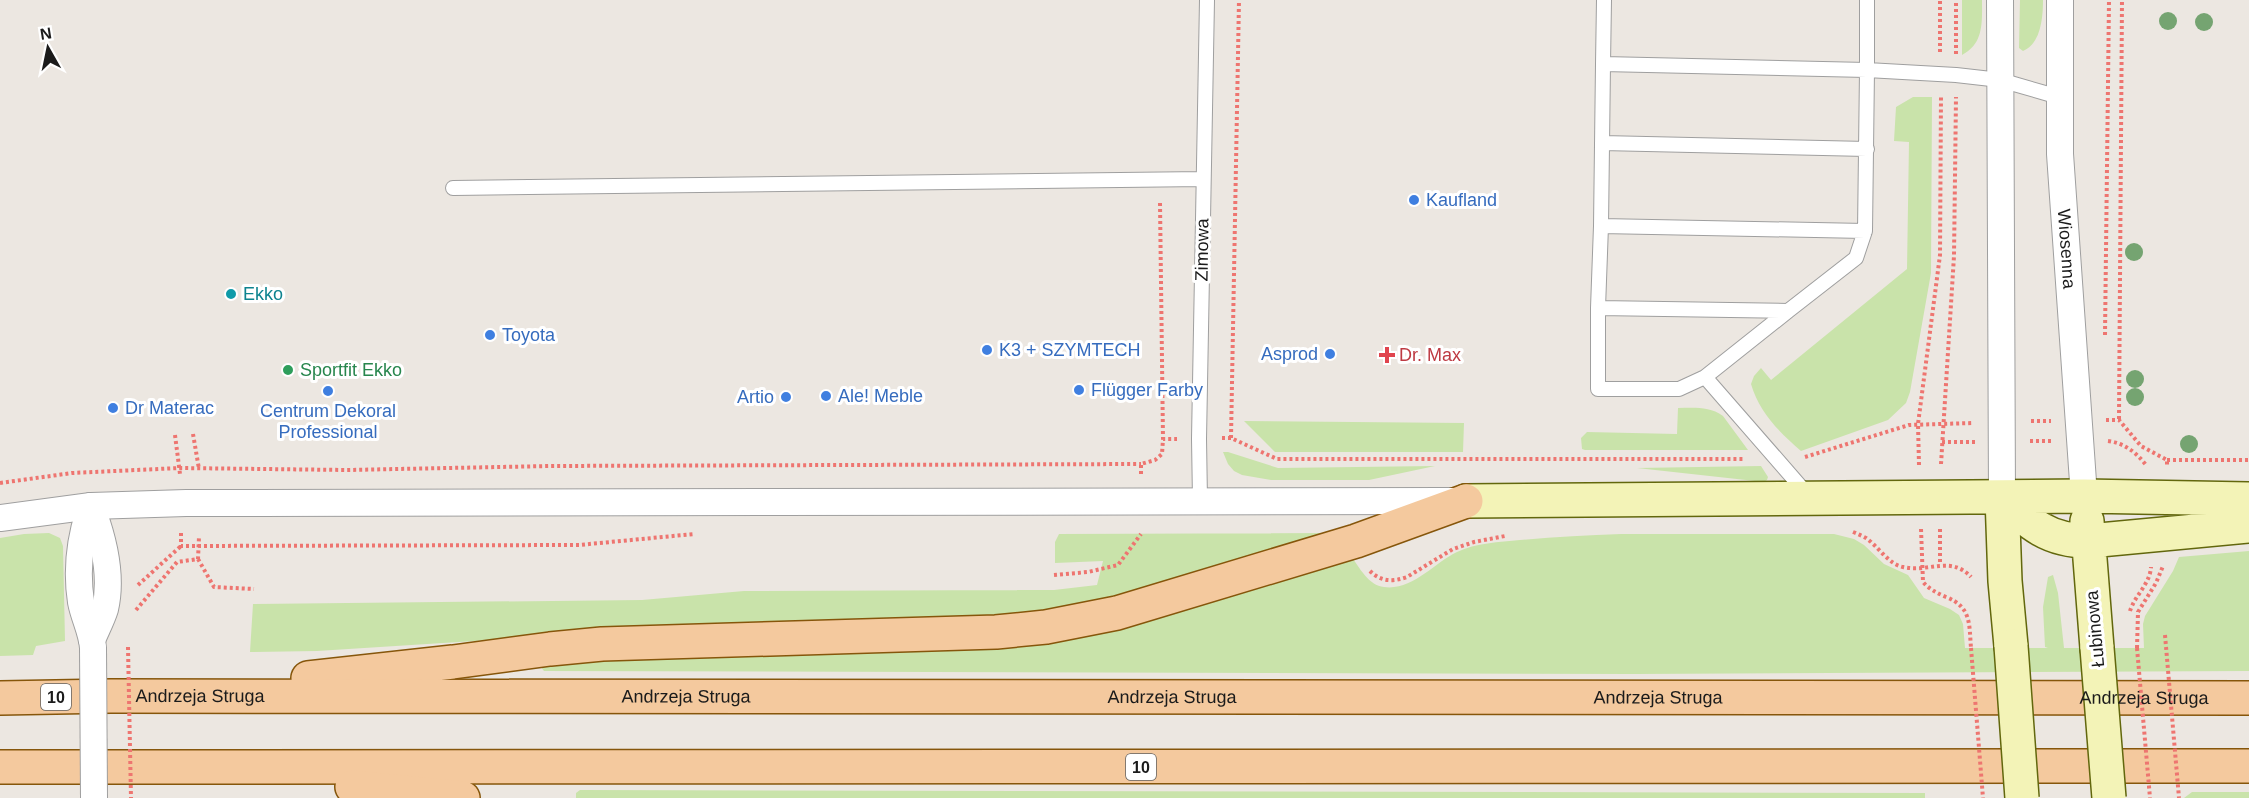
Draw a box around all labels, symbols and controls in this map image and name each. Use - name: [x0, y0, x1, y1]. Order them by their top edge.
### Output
- north arrow: [18, 18, 78, 78]
- text: N: [39, 24, 53, 43]
- place label: Kaufland: [1426, 190, 1497, 210]
- marker: Kaufland: [1407, 193, 1421, 207]
- street label: Wiosenna: [2054, 208, 2079, 290]
- street label: Zimowa: [1191, 217, 1213, 282]
- place label: Ekko: [243, 284, 283, 304]
- marker: Ekko: [224, 287, 238, 301]
- place label: Toyota: [502, 325, 556, 345]
- marker: Toyota: [483, 328, 497, 342]
- place label: K3 + SZYMTECH: [999, 340, 1141, 360]
- marker: K3 + SZYMTECH: [980, 343, 994, 357]
- place label: Asprod: [1261, 344, 1318, 364]
- place label: Dr. Max: [1399, 345, 1461, 365]
- marker: Asprod: [1323, 347, 1337, 361]
- marker: Dr. Max: [1380, 348, 1394, 362]
- place label: Sportfit Ekko: [300, 360, 402, 380]
- marker: Sportfit Ekko: [281, 363, 295, 377]
- place label: Flügger Farby: [1091, 380, 1203, 400]
- marker: Flügger Farby: [1072, 383, 1086, 397]
- marker: Centrum Dekoral Professional: [321, 384, 335, 398]
- place label: Ale! Meble: [838, 386, 923, 406]
- place label: Artio: [737, 387, 774, 407]
- marker: Ale! Meble: [819, 389, 833, 403]
- marker: Artio: [779, 390, 793, 404]
- place label: Dr Materac: [125, 398, 214, 418]
- marker: Dr Materac: [106, 401, 120, 415]
- place label: Centrum Dekoral Professional: [260, 401, 396, 442]
- street label: Łubinowa: [2082, 589, 2108, 668]
- road number: 10: [41, 684, 71, 710]
- street label: Andrzeja Struga: [135, 686, 266, 706]
- street label: Andrzeja Struga: [621, 686, 752, 707]
- street label: Andrzeja Struga: [1107, 687, 1238, 707]
- street label: Andrzeja Struga: [1593, 687, 1724, 708]
- street label: Andrzeja Struga: [2079, 688, 2210, 708]
- road number: 10: [1126, 754, 1156, 780]

